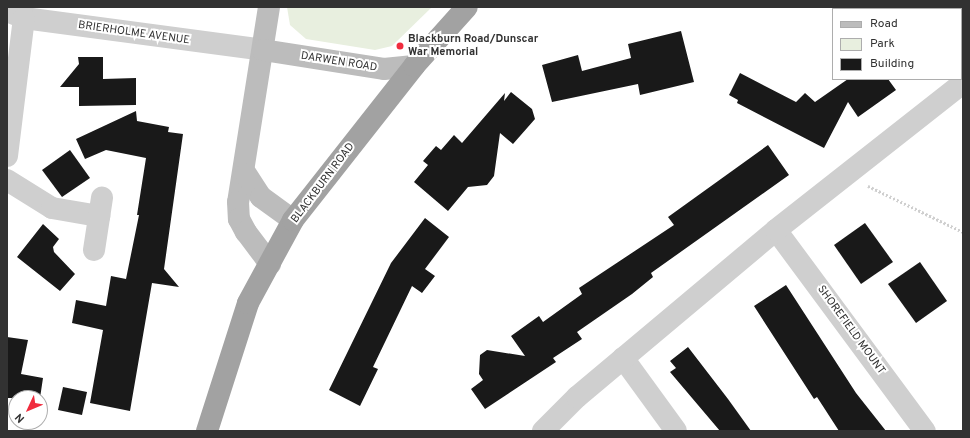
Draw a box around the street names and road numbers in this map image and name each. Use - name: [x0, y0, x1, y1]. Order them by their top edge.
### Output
- street label: BRIERHOLME AVENUE: [77, 19, 191, 47]
- street label: DARWEN ROAD: [300, 49, 378, 75]
- street label: BLACKBURN ROAD: [289, 140, 357, 226]
- street label: SHOREFIELD MOUNT: [814, 283, 888, 377]

